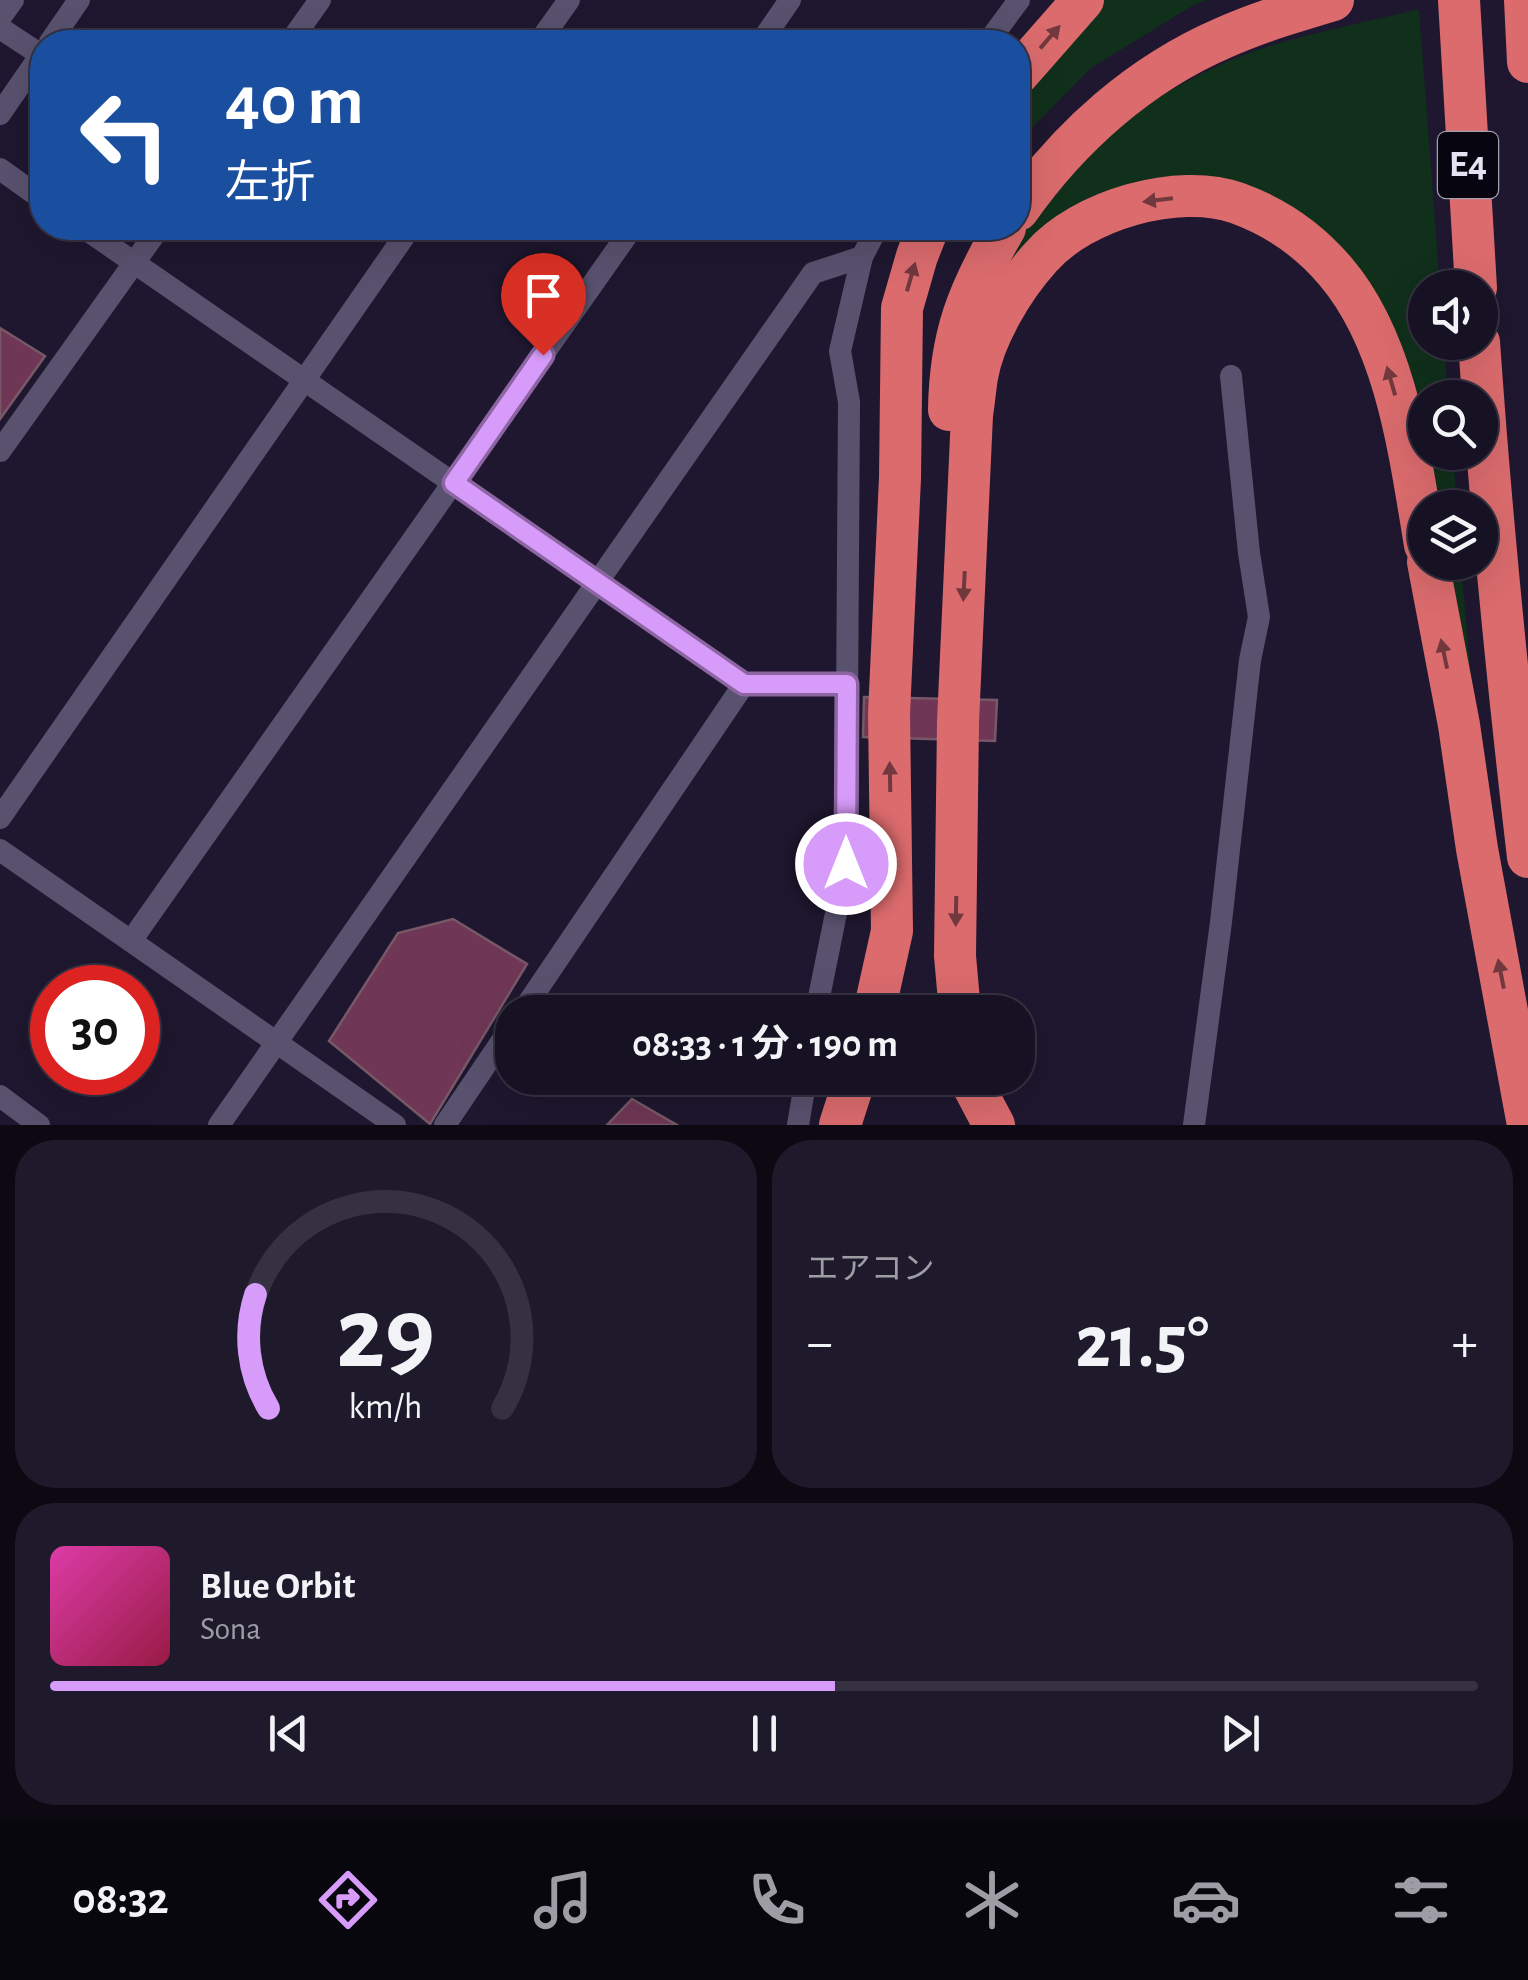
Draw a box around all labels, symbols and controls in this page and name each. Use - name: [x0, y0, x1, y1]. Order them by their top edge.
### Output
- one-way arrow: [1038, 24, 1060, 49]
- text: 40 m: [225, 67, 364, 137]
- icon: left: [60, 70, 190, 200]
- road number: E4: [1438, 132, 1498, 198]
- text: 左折: [225, 161, 315, 206]
- one-way arrow: [1142, 192, 1174, 208]
- pin: [501, 253, 586, 356]
- one-way arrow: [904, 261, 919, 292]
- icon: arrive: [516, 268, 571, 323]
- map controls: [1408, 270, 1498, 580]
- button: sound: [1408, 270, 1498, 360]
- one-way arrow: [1382, 365, 1398, 396]
- button: search: [1408, 380, 1498, 470]
- button: layers: [1408, 490, 1498, 580]
- one-way arrow: [956, 570, 972, 602]
- one-way arrow: [1436, 638, 1452, 669]
- one-way arrow: [881, 760, 897, 792]
- position arrow: [794, 812, 898, 916]
- one-way arrow: [948, 895, 964, 927]
- one-way arrow: [1493, 958, 1508, 989]
- speed limit sign: 30: [30, 965, 160, 1095]
- text: 08:33 · 1 分 · 190 m: [632, 1026, 898, 1064]
- text: エアコン: [807, 1253, 935, 1285]
- text: 29: [336, 1283, 435, 1387]
- text: 21.5°: [1075, 1306, 1209, 1381]
- text: −: [807, 1316, 833, 1371]
- text: +: [1452, 1316, 1478, 1371]
- text: km/h: [349, 1389, 423, 1425]
- text: Blue Orbit: [200, 1568, 355, 1606]
- text: Sona: [200, 1613, 261, 1645]
- icon: previous: [261, 1706, 316, 1761]
- icon: pause: [737, 1706, 792, 1761]
- icon: next: [1213, 1706, 1268, 1761]
- icon: directions: [313, 1865, 383, 1935]
- icon: music: [528, 1865, 598, 1935]
- icon: phone: [742, 1865, 812, 1935]
- icon: climate: [957, 1865, 1027, 1935]
- icon: car: [1171, 1865, 1241, 1935]
- icon: filters: [1386, 1865, 1456, 1935]
- text: 08:32: [72, 1877, 169, 1922]

